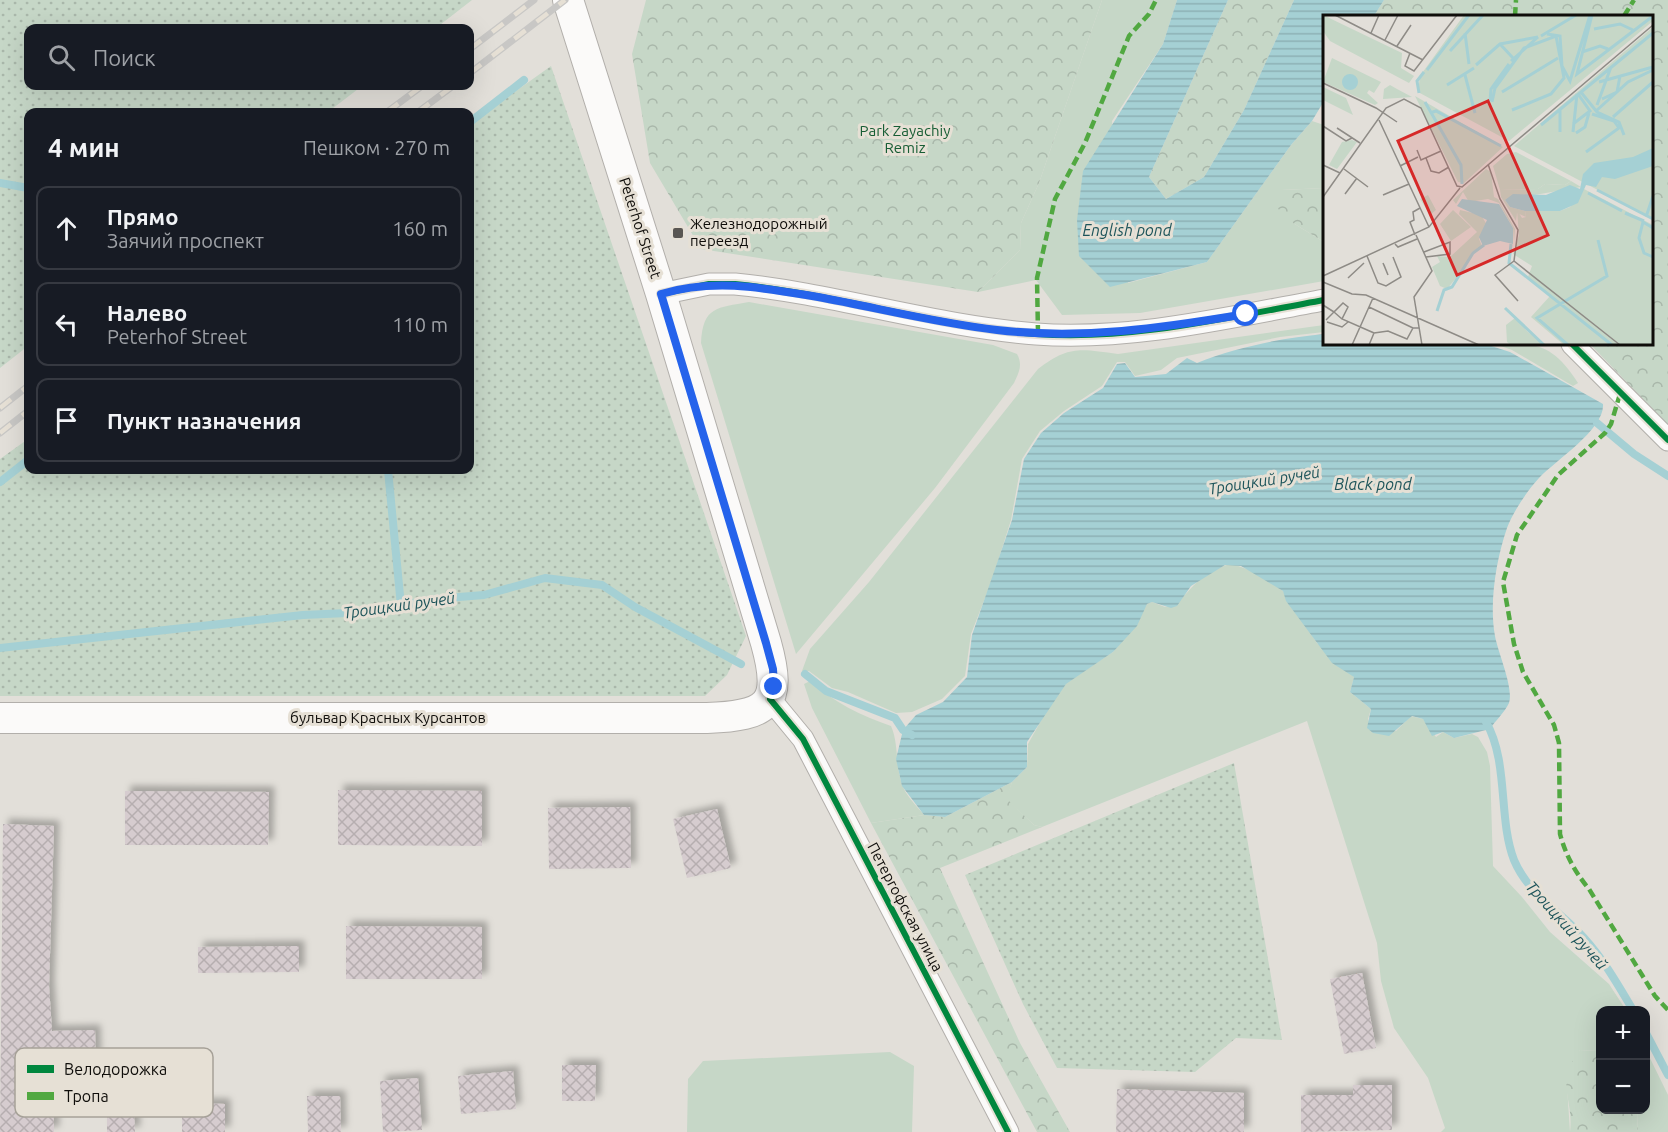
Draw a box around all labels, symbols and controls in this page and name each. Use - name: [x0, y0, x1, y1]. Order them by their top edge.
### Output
- inset map: [1323, 15, 1653, 345]
- search box: [24, 24, 474, 90]
- icon: search: [45, 41, 78, 74]
- text: Поиск: [93, 45, 156, 70]
- park label: Park Zayachiy Remiz: [860, 122, 950, 156]
- text: 4 мин: [48, 133, 120, 162]
- text: Пешком · 270 m: [303, 136, 450, 159]
- street label: Peterhof Street: [616, 175, 665, 281]
- text: Прямо: [107, 204, 178, 229]
- icon: ahead: [50, 212, 83, 245]
- place label: Железнодорожный переезд: [690, 215, 828, 249]
- text: 160 m: [392, 217, 448, 240]
- water label: English pond: [1082, 221, 1173, 239]
- marker: Железнодорожный переезд: [671, 226, 685, 240]
- text: Заячий проспект: [107, 229, 264, 252]
- text: Налево: [107, 300, 187, 325]
- route start: [1232, 300, 1258, 326]
- icon: left: [50, 308, 83, 341]
- text: 110 m: [392, 313, 448, 336]
- text: Peterhof Street: [107, 325, 247, 348]
- icon: arrive: [50, 404, 83, 437]
- text: Пункт назначения: [107, 408, 301, 433]
- water label: Троицкий ручей: [1207, 462, 1321, 498]
- water label: Black pond: [1334, 475, 1413, 493]
- water label: Троицкий ручей: [342, 588, 456, 622]
- route end: [760, 673, 786, 699]
- street label: бульвар Красных Курсантов: [290, 709, 486, 726]
- street label: Петергофская улица: [864, 839, 947, 974]
- water label: Троицкий ручей: [1523, 877, 1612, 973]
- map controls: [1596, 1006, 1650, 1114]
- button: +: [1596, 1006, 1650, 1060]
- legend: [15, 1048, 213, 1117]
- text: Велодорожка: [64, 1060, 167, 1078]
- button: −: [1596, 1060, 1650, 1114]
- text: Тропа: [64, 1087, 109, 1105]

